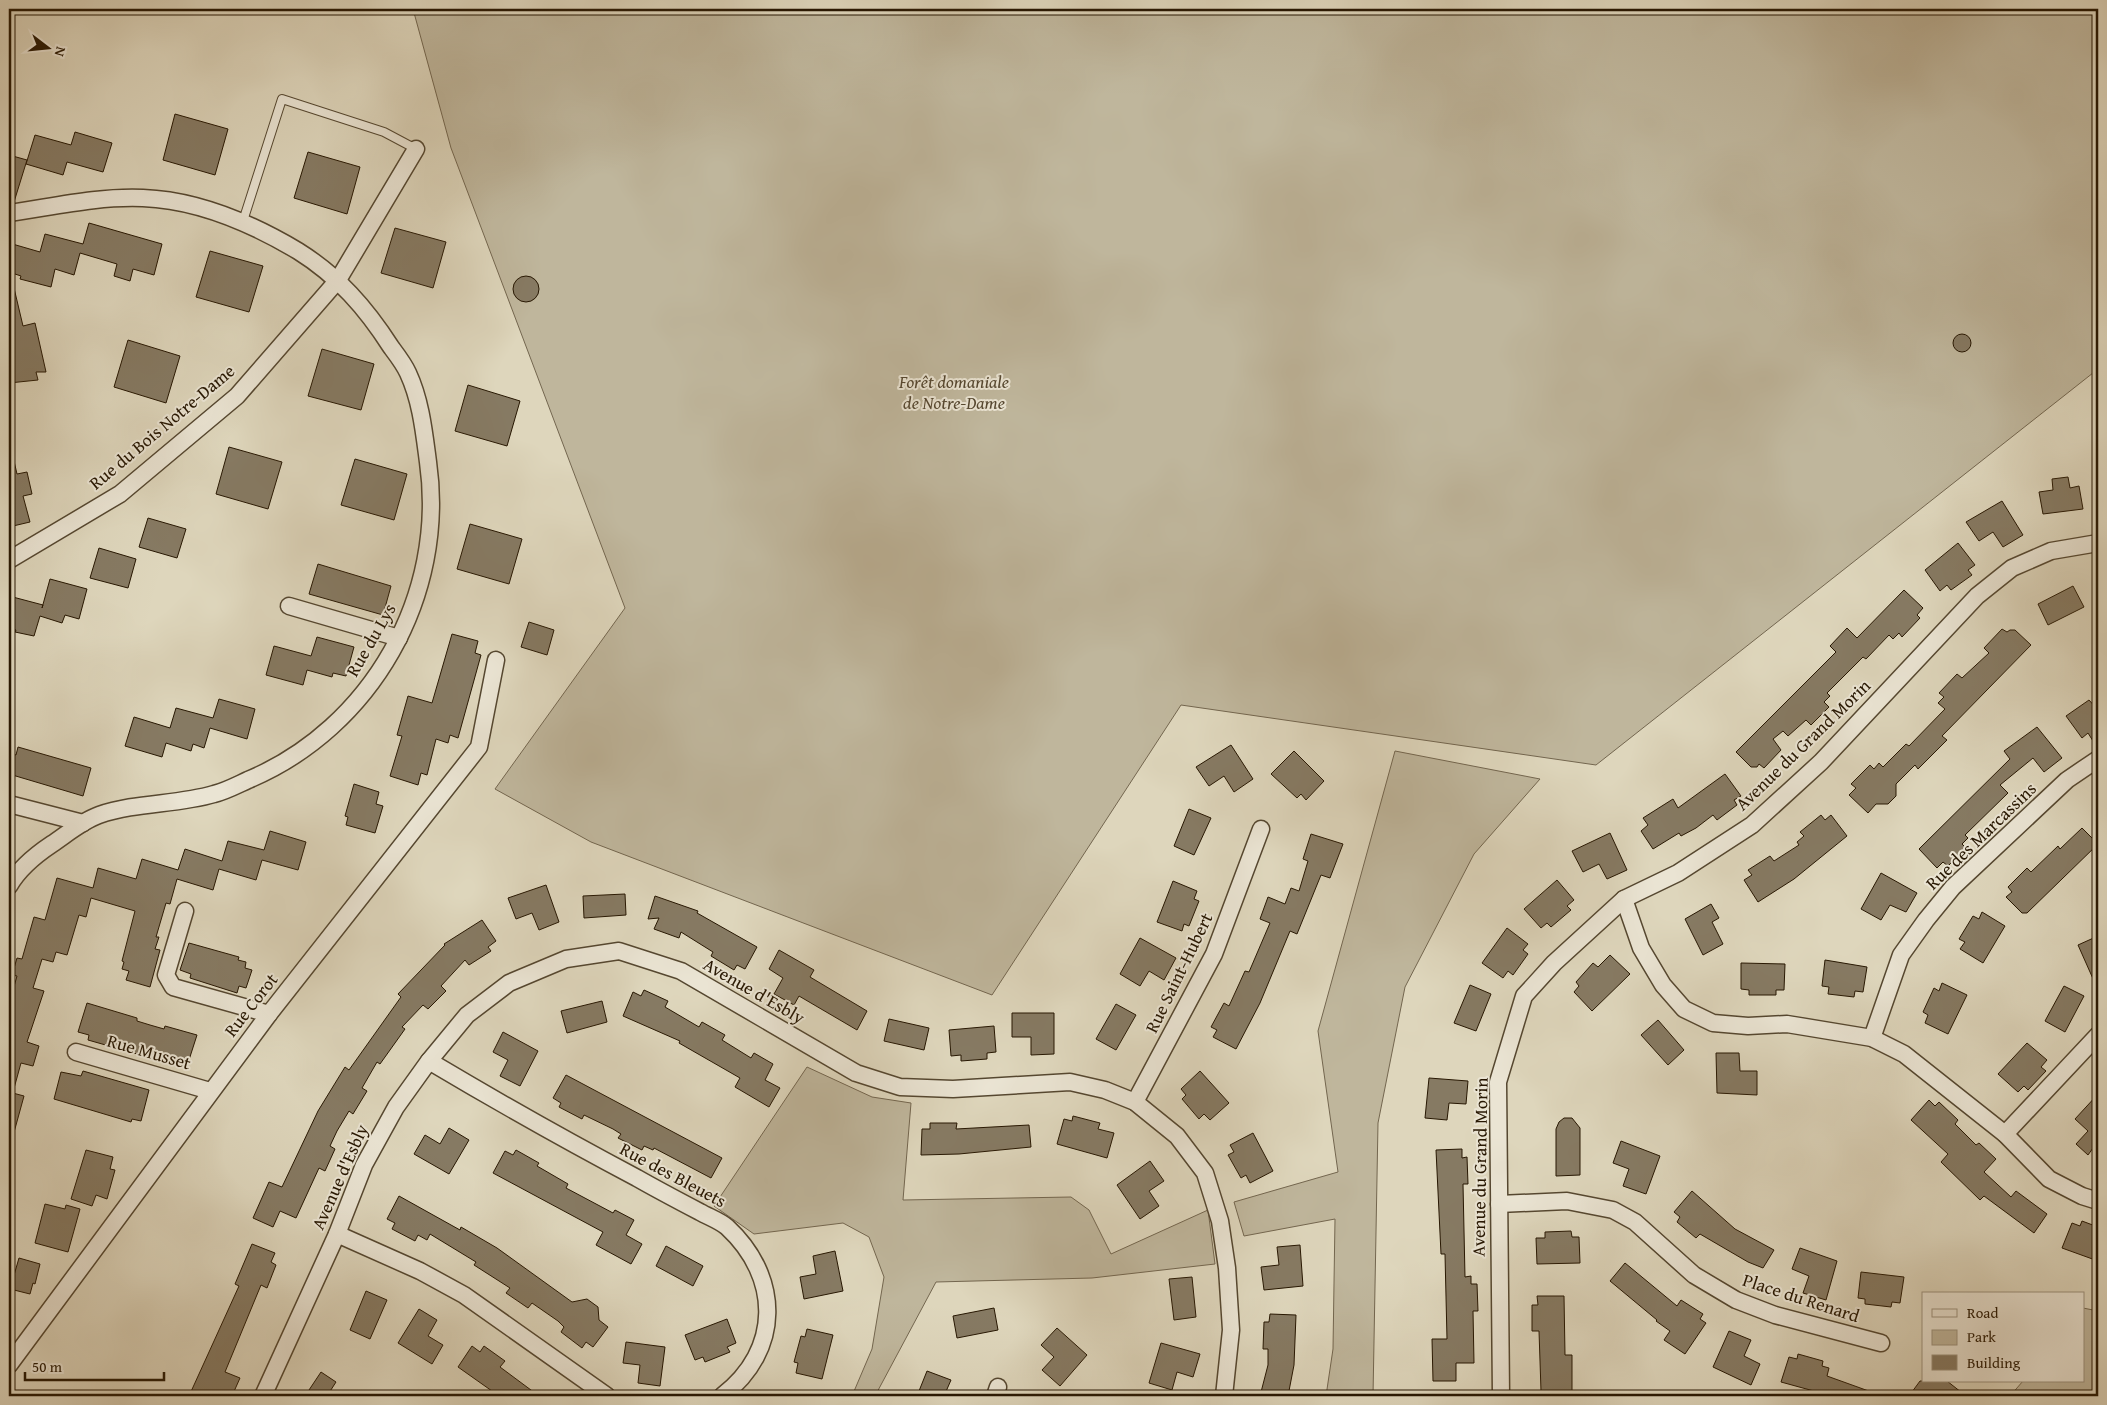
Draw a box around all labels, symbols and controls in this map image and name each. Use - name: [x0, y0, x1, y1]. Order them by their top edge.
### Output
- north arrow: [22, 22, 72, 72]
- text: N: [49, 44, 71, 59]
- street label: Rue du Bois Notre-Dame: [83, 357, 240, 496]
- park label: Forêt domaniale de Notre-Dame: [898, 368, 1009, 416]
- street label: Rue du Lys: [339, 598, 402, 681]
- street label: Avenue du Grand Morin: [1729, 673, 1876, 817]
- street label: Rue des Marcassins: [1919, 776, 2042, 896]
- street label: Rue Saint-Hubert: [1138, 908, 1220, 1037]
- street label: Avenue d'Esbly: [699, 951, 810, 1031]
- street label: Rue Corot: [217, 967, 284, 1042]
- street label: Rue Musset: [104, 1027, 195, 1077]
- street label: Avenue du Grand Morin: [1464, 1077, 1495, 1257]
- street label: Avenue d'Esbly: [304, 1120, 375, 1234]
- street label: Rue des Bleuets: [615, 1135, 731, 1214]
- street label: Place du Renard: [1739, 1266, 1863, 1329]
- legend: [1922, 1292, 2084, 1382]
- text: Road: [1967, 1302, 1998, 1323]
- text: Park: [1967, 1326, 1996, 1347]
- scale bar: [25, 1350, 164, 1382]
- text: Building: [1967, 1352, 2021, 1373]
- text: 50 m: [32, 1356, 63, 1377]

